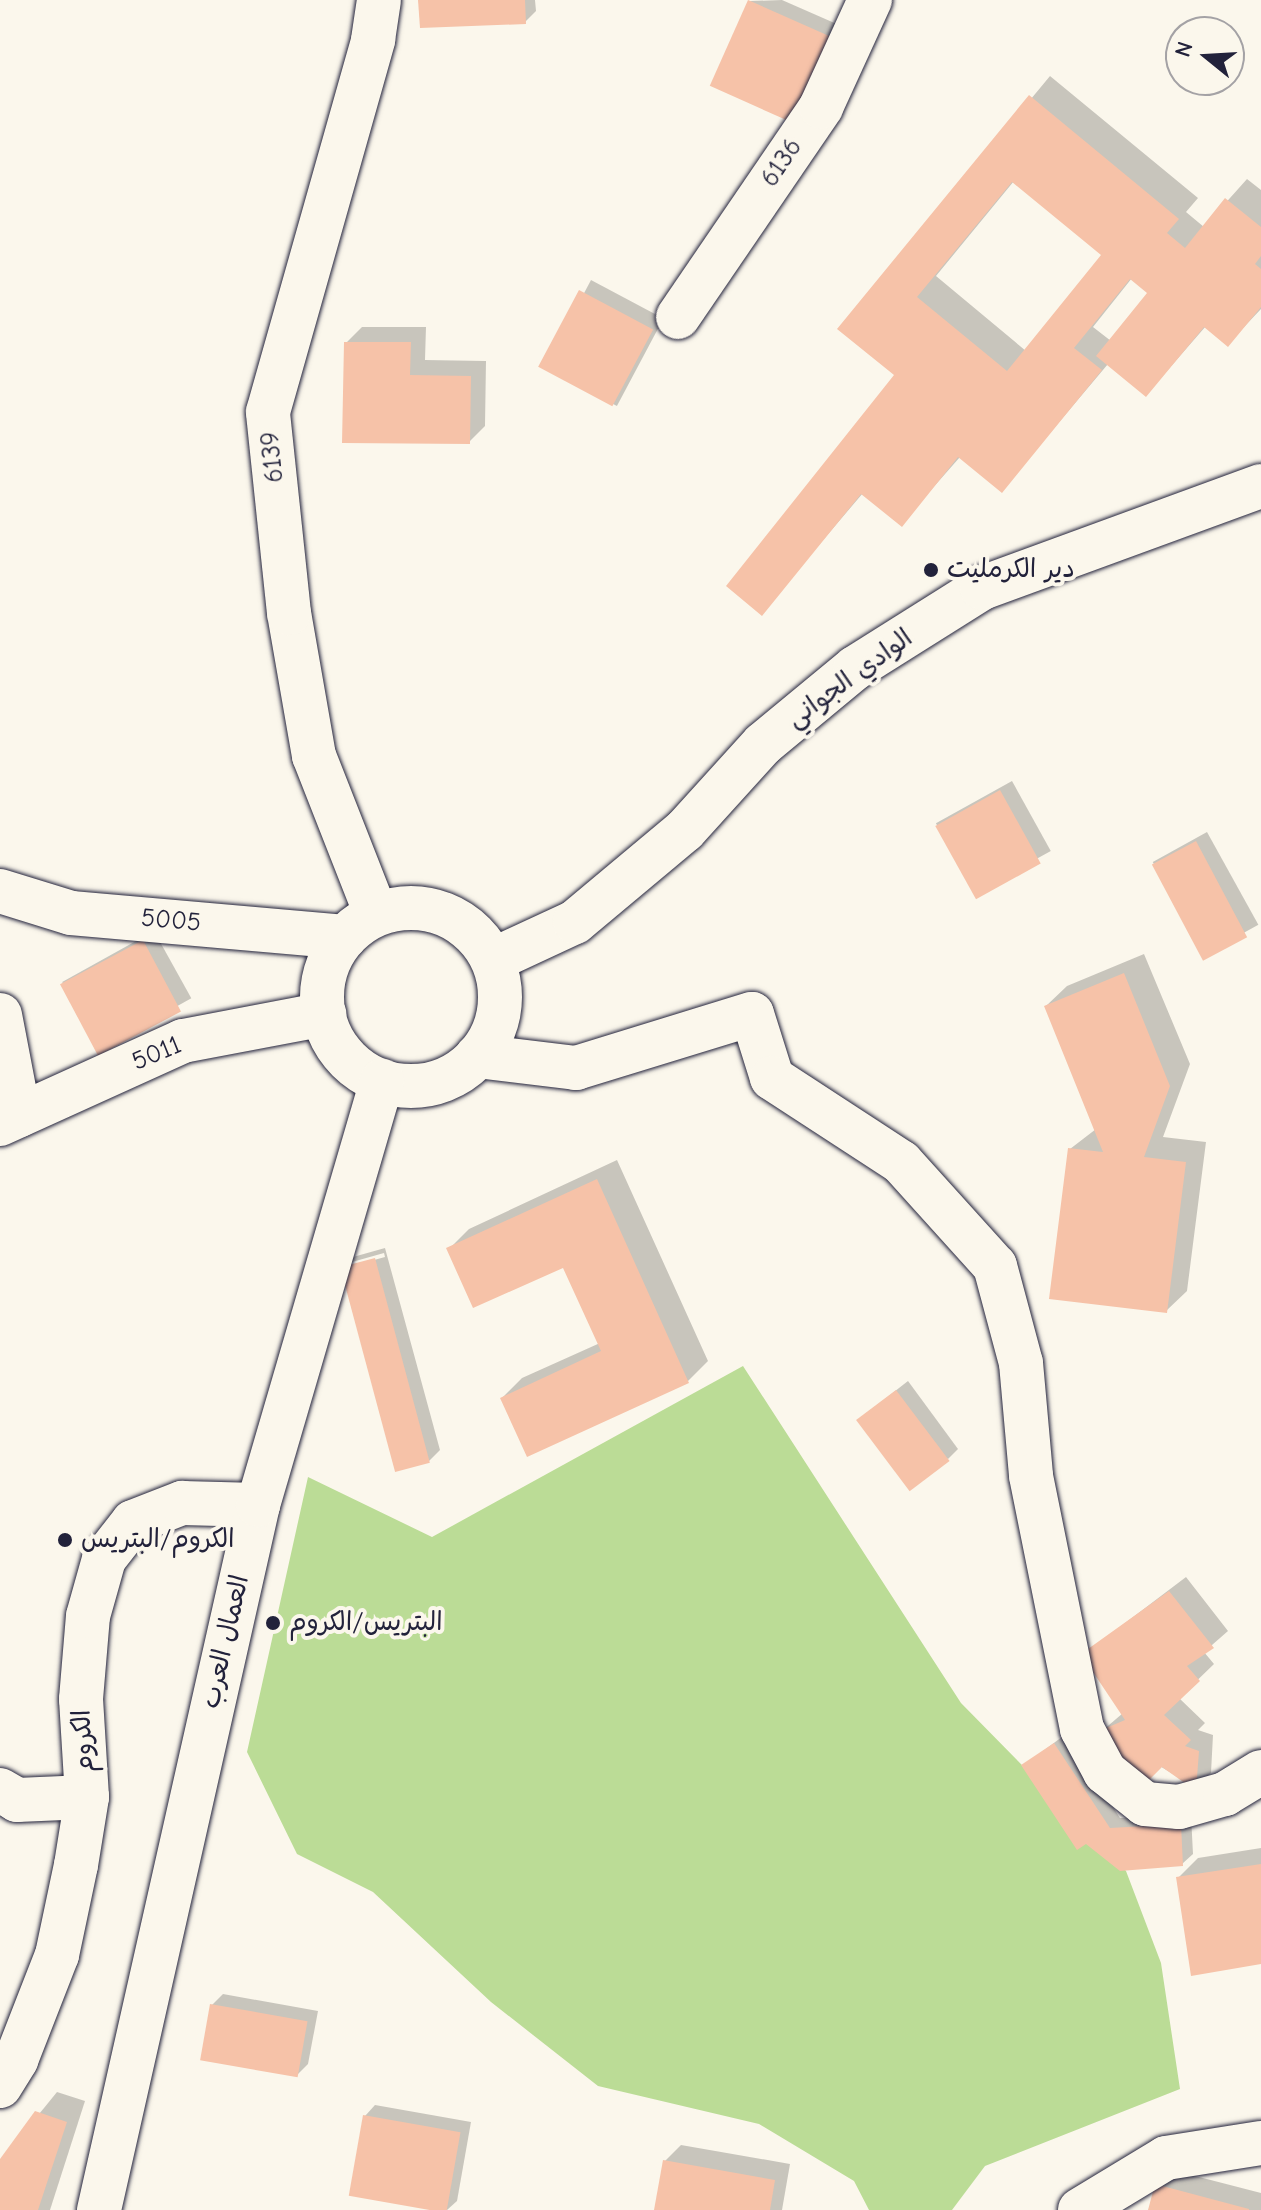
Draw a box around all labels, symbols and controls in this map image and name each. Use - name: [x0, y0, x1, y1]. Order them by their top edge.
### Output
- north arrow: [1165, 16, 1245, 96]
- text: N: [1169, 38, 1199, 60]
- street label: 6136: [755, 133, 809, 193]
- street label: 6139: [255, 430, 291, 484]
- place label: دير الكرمليت: [947, 554, 1075, 586]
- marker: دير الكرمليت: [922, 561, 940, 579]
- street label: الوادي الجواني: [781, 623, 919, 735]
- street label: 5005: [140, 903, 202, 939]
- street label: 5011: [128, 1030, 186, 1078]
- place label: الكروم/البتريس: [81, 1524, 235, 1556]
- marker: الكروم/البتريس: [56, 1531, 74, 1549]
- street label: العمال العرب: [195, 1572, 257, 1712]
- place label: البتريس/الكروم: [289, 1607, 443, 1639]
- marker: البتريس/الكروم: [264, 1614, 282, 1632]
- street label: الكروم: [67, 1709, 101, 1773]

